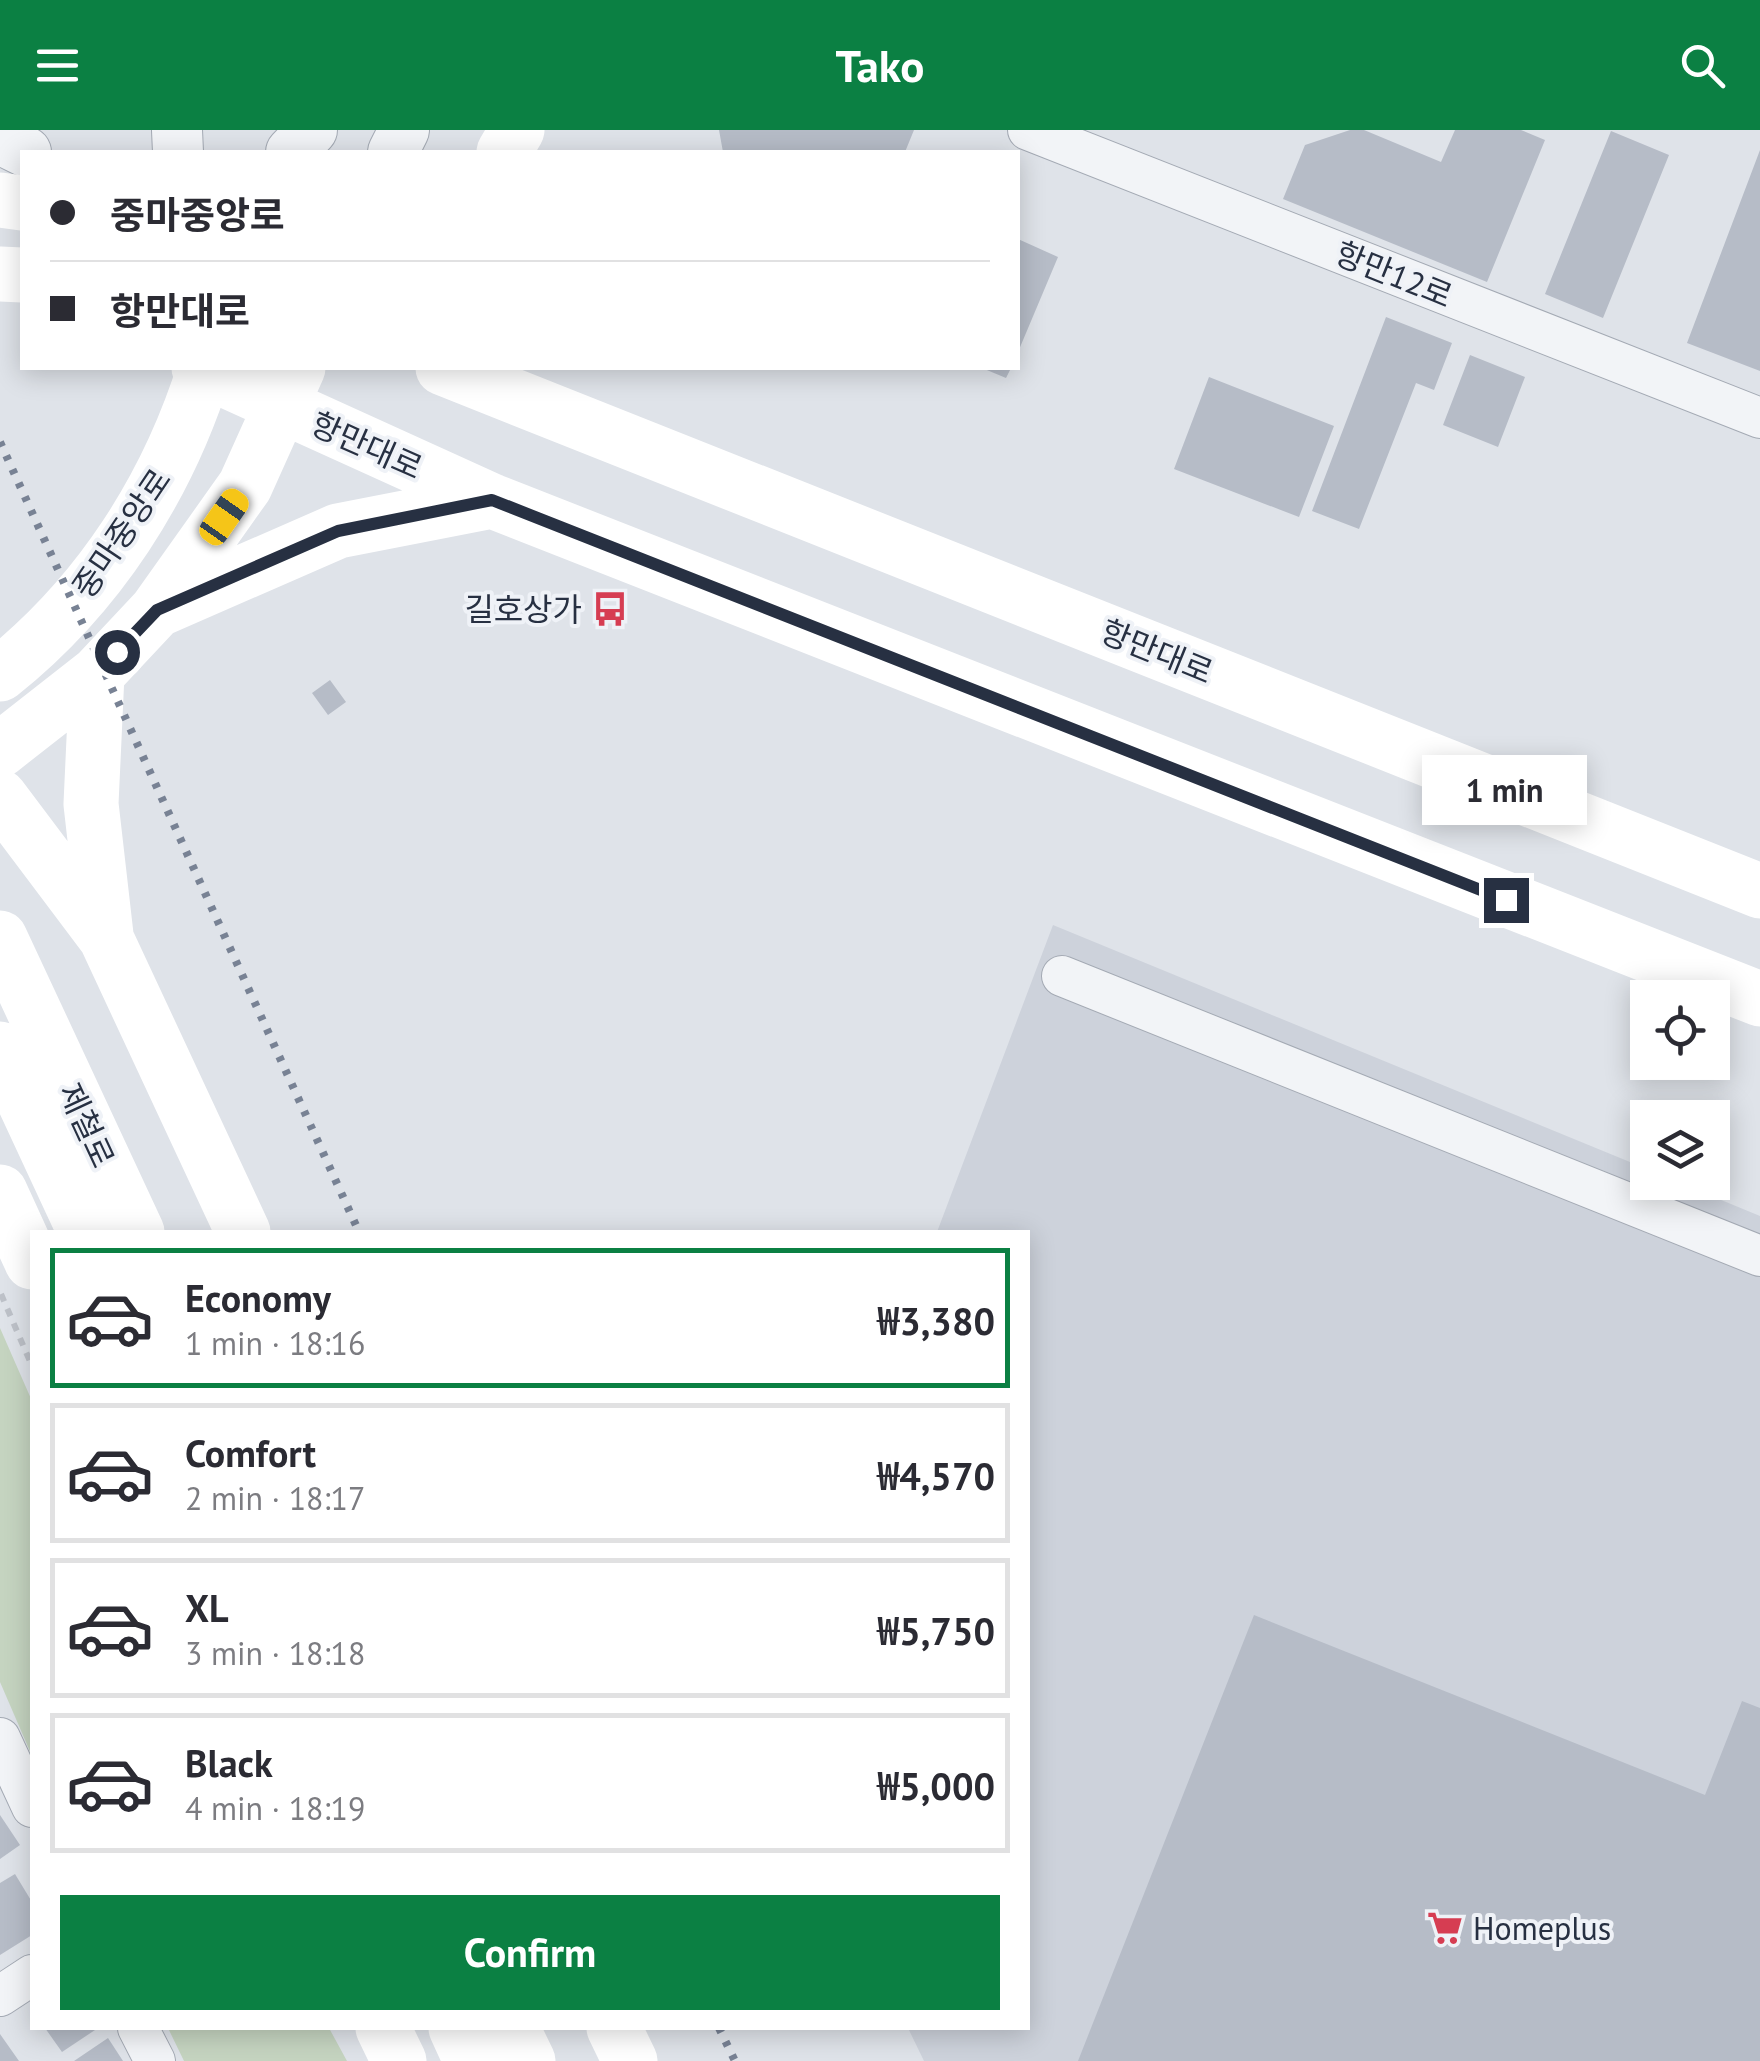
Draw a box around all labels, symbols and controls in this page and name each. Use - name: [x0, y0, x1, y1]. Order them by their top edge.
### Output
- text: Tako: [836, 36, 924, 94]
- icon: menu: [30, 38, 85, 93]
- icon: search: [1675, 38, 1730, 93]
- text: 중마중앙로: [110, 190, 285, 239]
- street label: 항만12로: [1329, 231, 1459, 317]
- text: 항만대로: [110, 286, 250, 335]
- street label: 항만대로: [305, 402, 429, 488]
- street label: 중마중앙로: [62, 460, 180, 606]
- car: [195, 484, 253, 550]
- place label: 길호상가: [464, 588, 582, 630]
- bus stop icon: 길호상가: [591, 590, 629, 628]
- street label: 항만대로: [1095, 609, 1219, 693]
- route start: [95, 630, 140, 675]
- callout: 1 min: [1424, 755, 1588, 825]
- text: 1 min: [1465, 769, 1544, 811]
- route end: [1484, 878, 1529, 923]
- map controls: [1630, 980, 1730, 1200]
- button: locate: [1630, 980, 1730, 1080]
- street label: 제철로: [49, 1076, 125, 1174]
- button: layers: [1630, 1100, 1730, 1200]
- icon: car: [65, 1273, 155, 1363]
- text: Economy: [185, 1273, 331, 1322]
- text: ₩3,380: [877, 1296, 995, 1345]
- text: 1 min · 18:16: [185, 1322, 365, 1364]
- icon: car: [65, 1428, 155, 1518]
- text: Comfort: [185, 1428, 316, 1477]
- text: ₩4,570: [877, 1451, 995, 1500]
- text: 2 min · 18:17: [185, 1477, 365, 1519]
- icon: car: [65, 1583, 155, 1673]
- text: XL: [185, 1583, 229, 1632]
- text: ₩5,750: [877, 1606, 995, 1655]
- text: 3 min · 18:18: [185, 1632, 365, 1674]
- icon: car: [65, 1738, 155, 1828]
- text: Black: [185, 1738, 273, 1787]
- text: ₩5,000: [877, 1761, 995, 1810]
- text: 4 min · 18:19: [185, 1787, 365, 1829]
- button: Confirm: [60, 1895, 1000, 2010]
- place label: Homeplus: [1473, 1907, 1611, 1949]
- supermarket icon: Homeplus: [1426, 1909, 1464, 1947]

